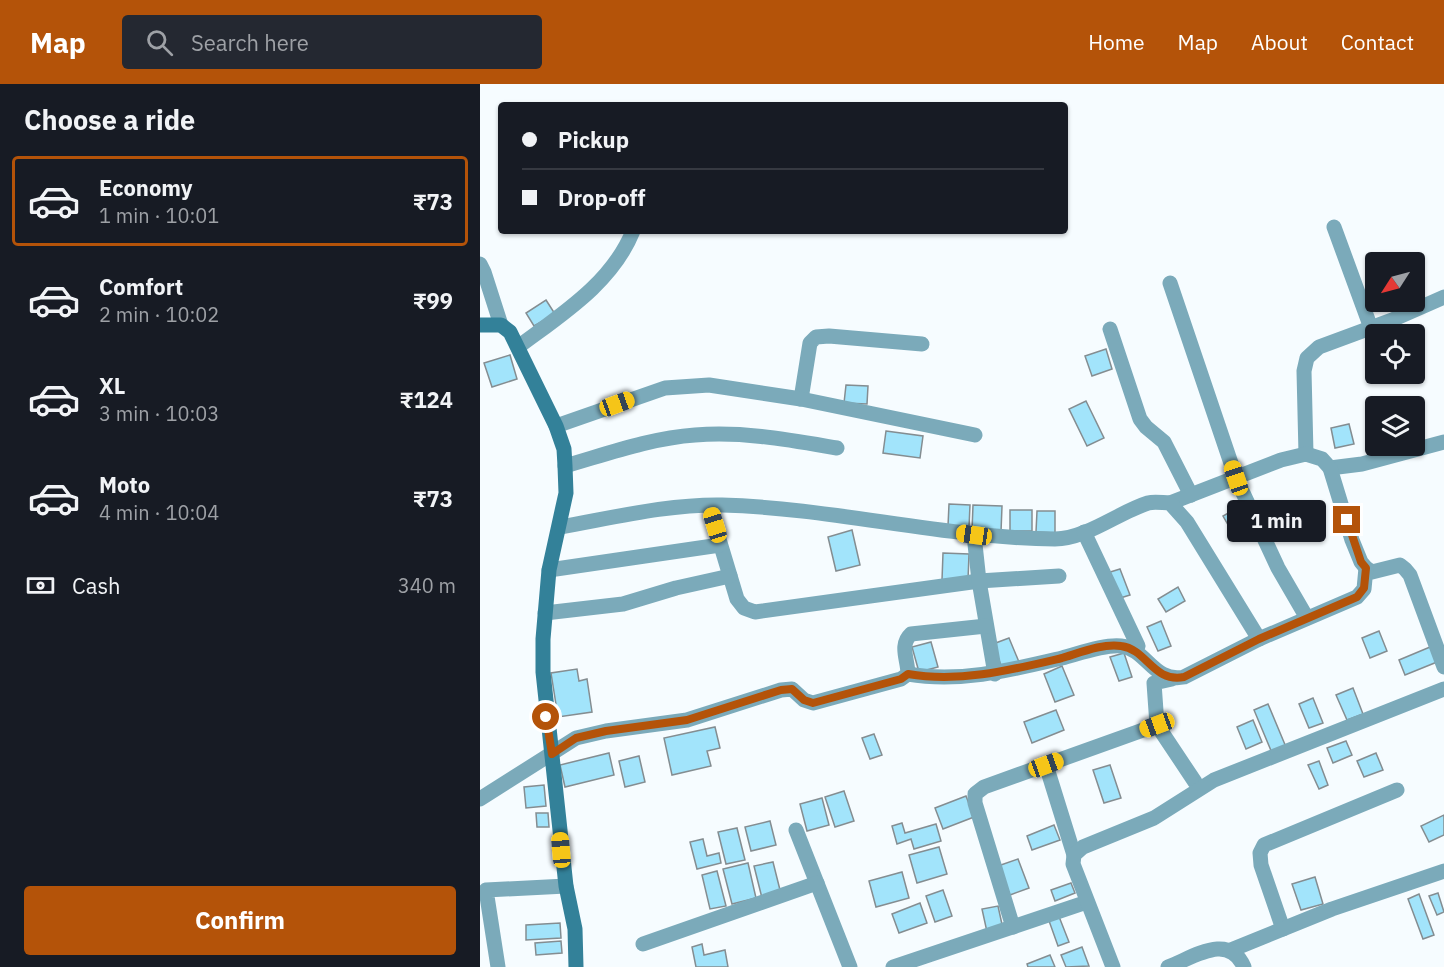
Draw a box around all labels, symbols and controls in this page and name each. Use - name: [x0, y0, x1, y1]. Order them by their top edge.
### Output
- search box: [122, 15, 542, 69]
- text: Map: [30, 24, 86, 61]
- icon: search: [143, 26, 176, 59]
- text: Search here: [191, 28, 309, 57]
- text: Home: [1088, 28, 1145, 56]
- text: Map: [1178, 28, 1218, 56]
- text: About: [1251, 28, 1308, 56]
- text: Contact: [1341, 28, 1414, 56]
- text: Choose a ride: [24, 102, 195, 137]
- text: Pickup: [558, 125, 629, 154]
- text: Economy: [99, 173, 193, 202]
- icon: car: [27, 174, 81, 228]
- text: Drop-off: [558, 183, 645, 212]
- text: ₹73: [413, 187, 453, 216]
- text: 1 min · 10:01: [99, 202, 219, 229]
- north arrow: [1365, 252, 1425, 312]
- map controls: [1365, 252, 1425, 456]
- text: Comfort: [99, 272, 183, 301]
- icon: car: [27, 273, 81, 327]
- text: ₹99: [413, 286, 453, 315]
- text: 2 min · 10:02: [99, 301, 219, 328]
- button: locate: [1365, 324, 1425, 384]
- text: XL: [99, 371, 125, 400]
- icon: car: [27, 372, 81, 426]
- text: ₹124: [400, 385, 453, 414]
- car: [597, 389, 637, 419]
- button: layers: [1365, 396, 1425, 456]
- text: 3 min · 10:03: [99, 400, 219, 427]
- car: [1222, 458, 1250, 498]
- text: Moto: [99, 470, 150, 499]
- icon: car: [27, 471, 81, 525]
- text: ₹73: [413, 484, 453, 513]
- text: 4 min · 10:04: [99, 499, 219, 526]
- callout: 1 min: [1227, 499, 1326, 541]
- car: [701, 505, 729, 545]
- route end: [1333, 506, 1360, 533]
- text: 1 min: [1250, 507, 1303, 534]
- car: [955, 524, 993, 546]
- icon: cash: [24, 569, 57, 602]
- text: Cash: [72, 571, 121, 600]
- text: 340 m: [398, 572, 456, 599]
- route start: [532, 703, 559, 730]
- car: [1137, 710, 1177, 740]
- car: [1026, 750, 1066, 780]
- car: [550, 831, 572, 869]
- button: Confirm: [24, 886, 456, 955]

